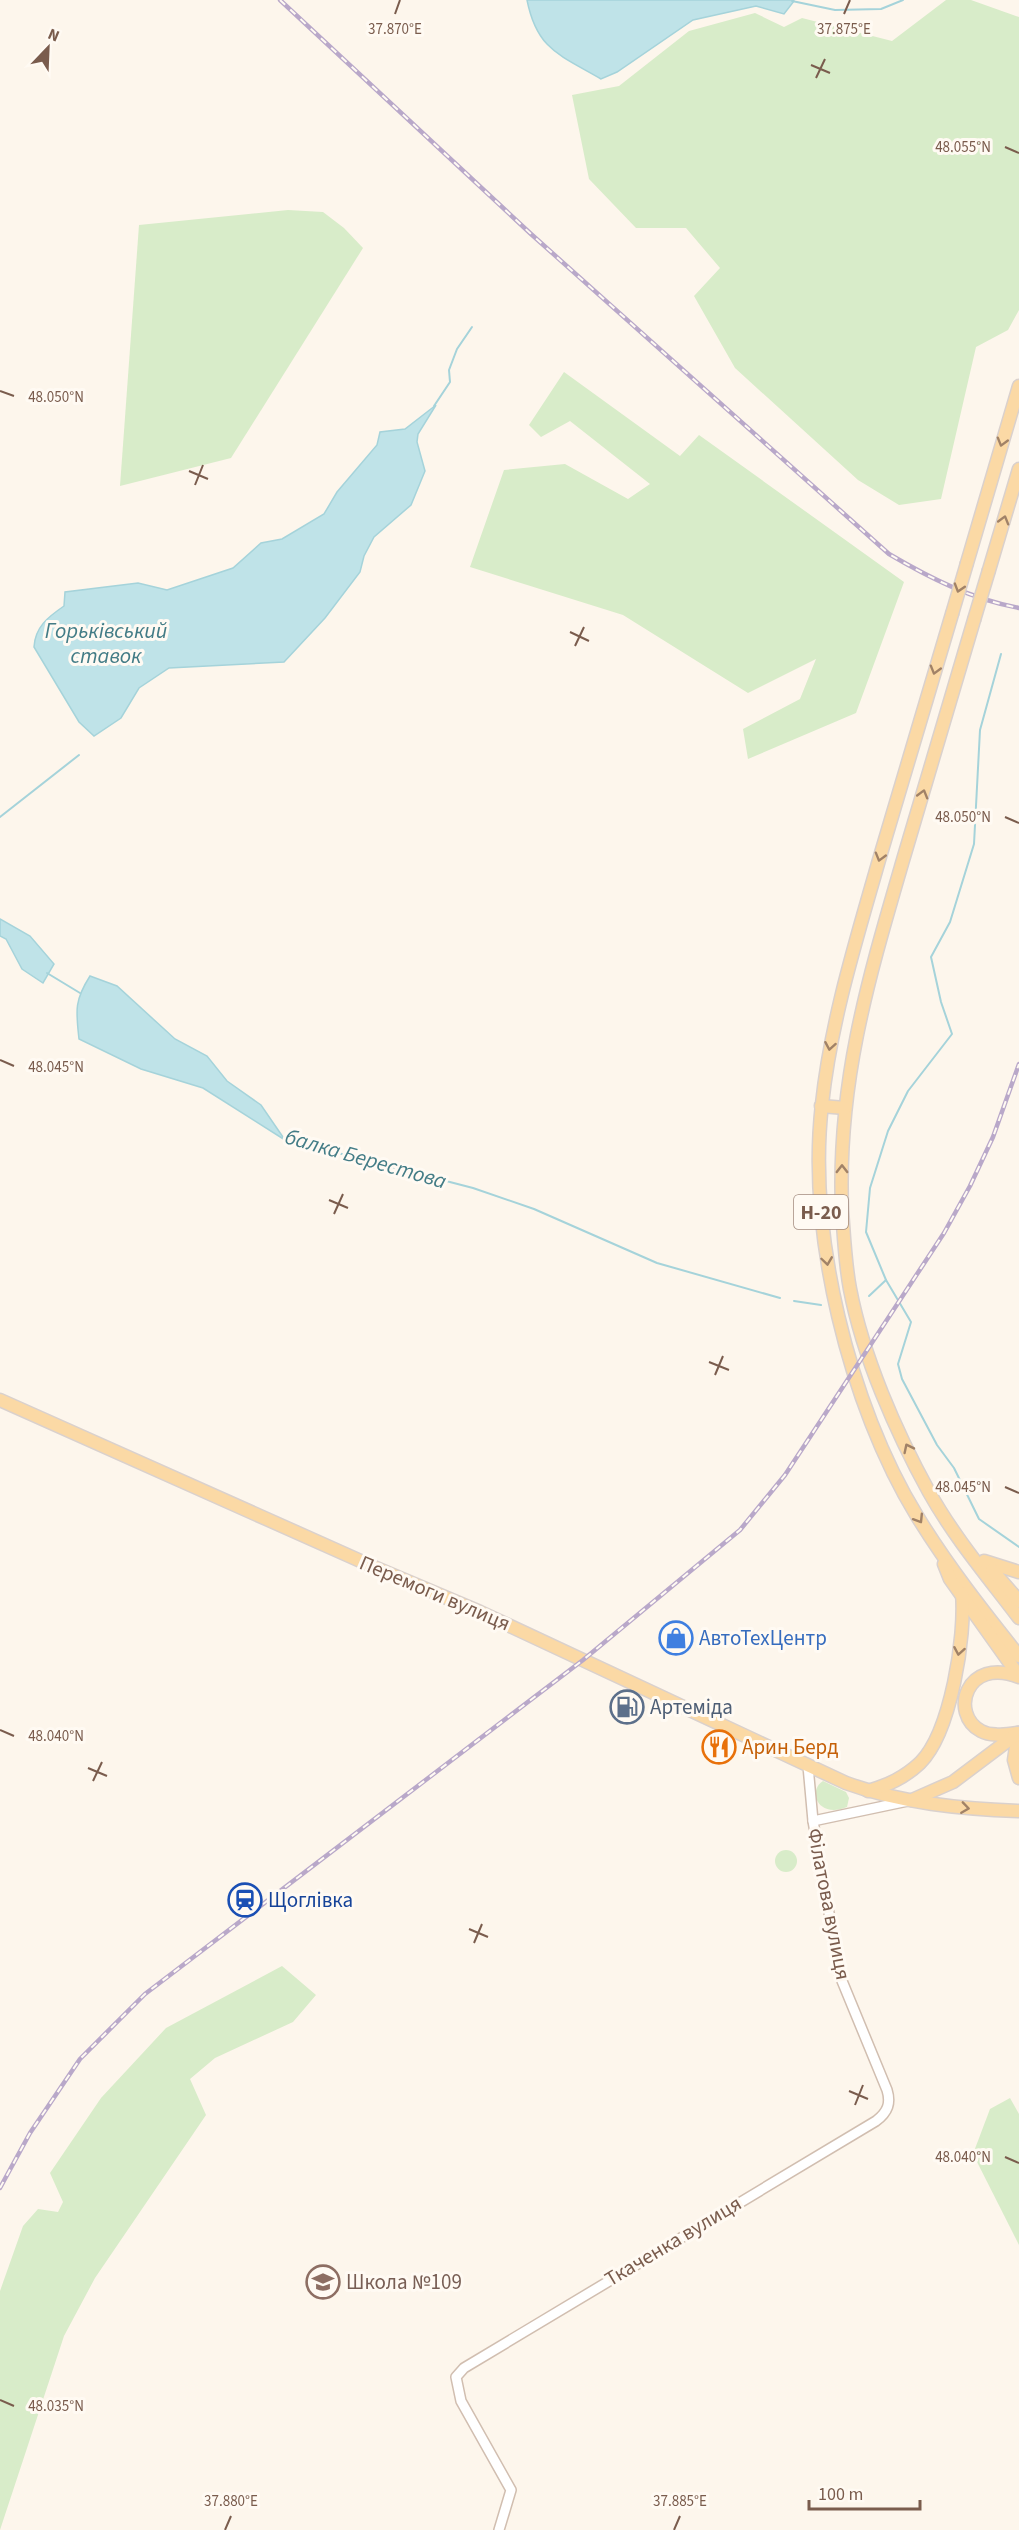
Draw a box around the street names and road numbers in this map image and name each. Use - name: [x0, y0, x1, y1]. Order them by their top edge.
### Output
- road number: Н-20: [794, 1195, 848, 1229]
- street label: Перемоги вулиця: [355, 1548, 515, 1638]
- street label: Філатова вулиця: [800, 1826, 858, 1982]
- street label: Ткаченка вулиця: [599, 2188, 747, 2294]

